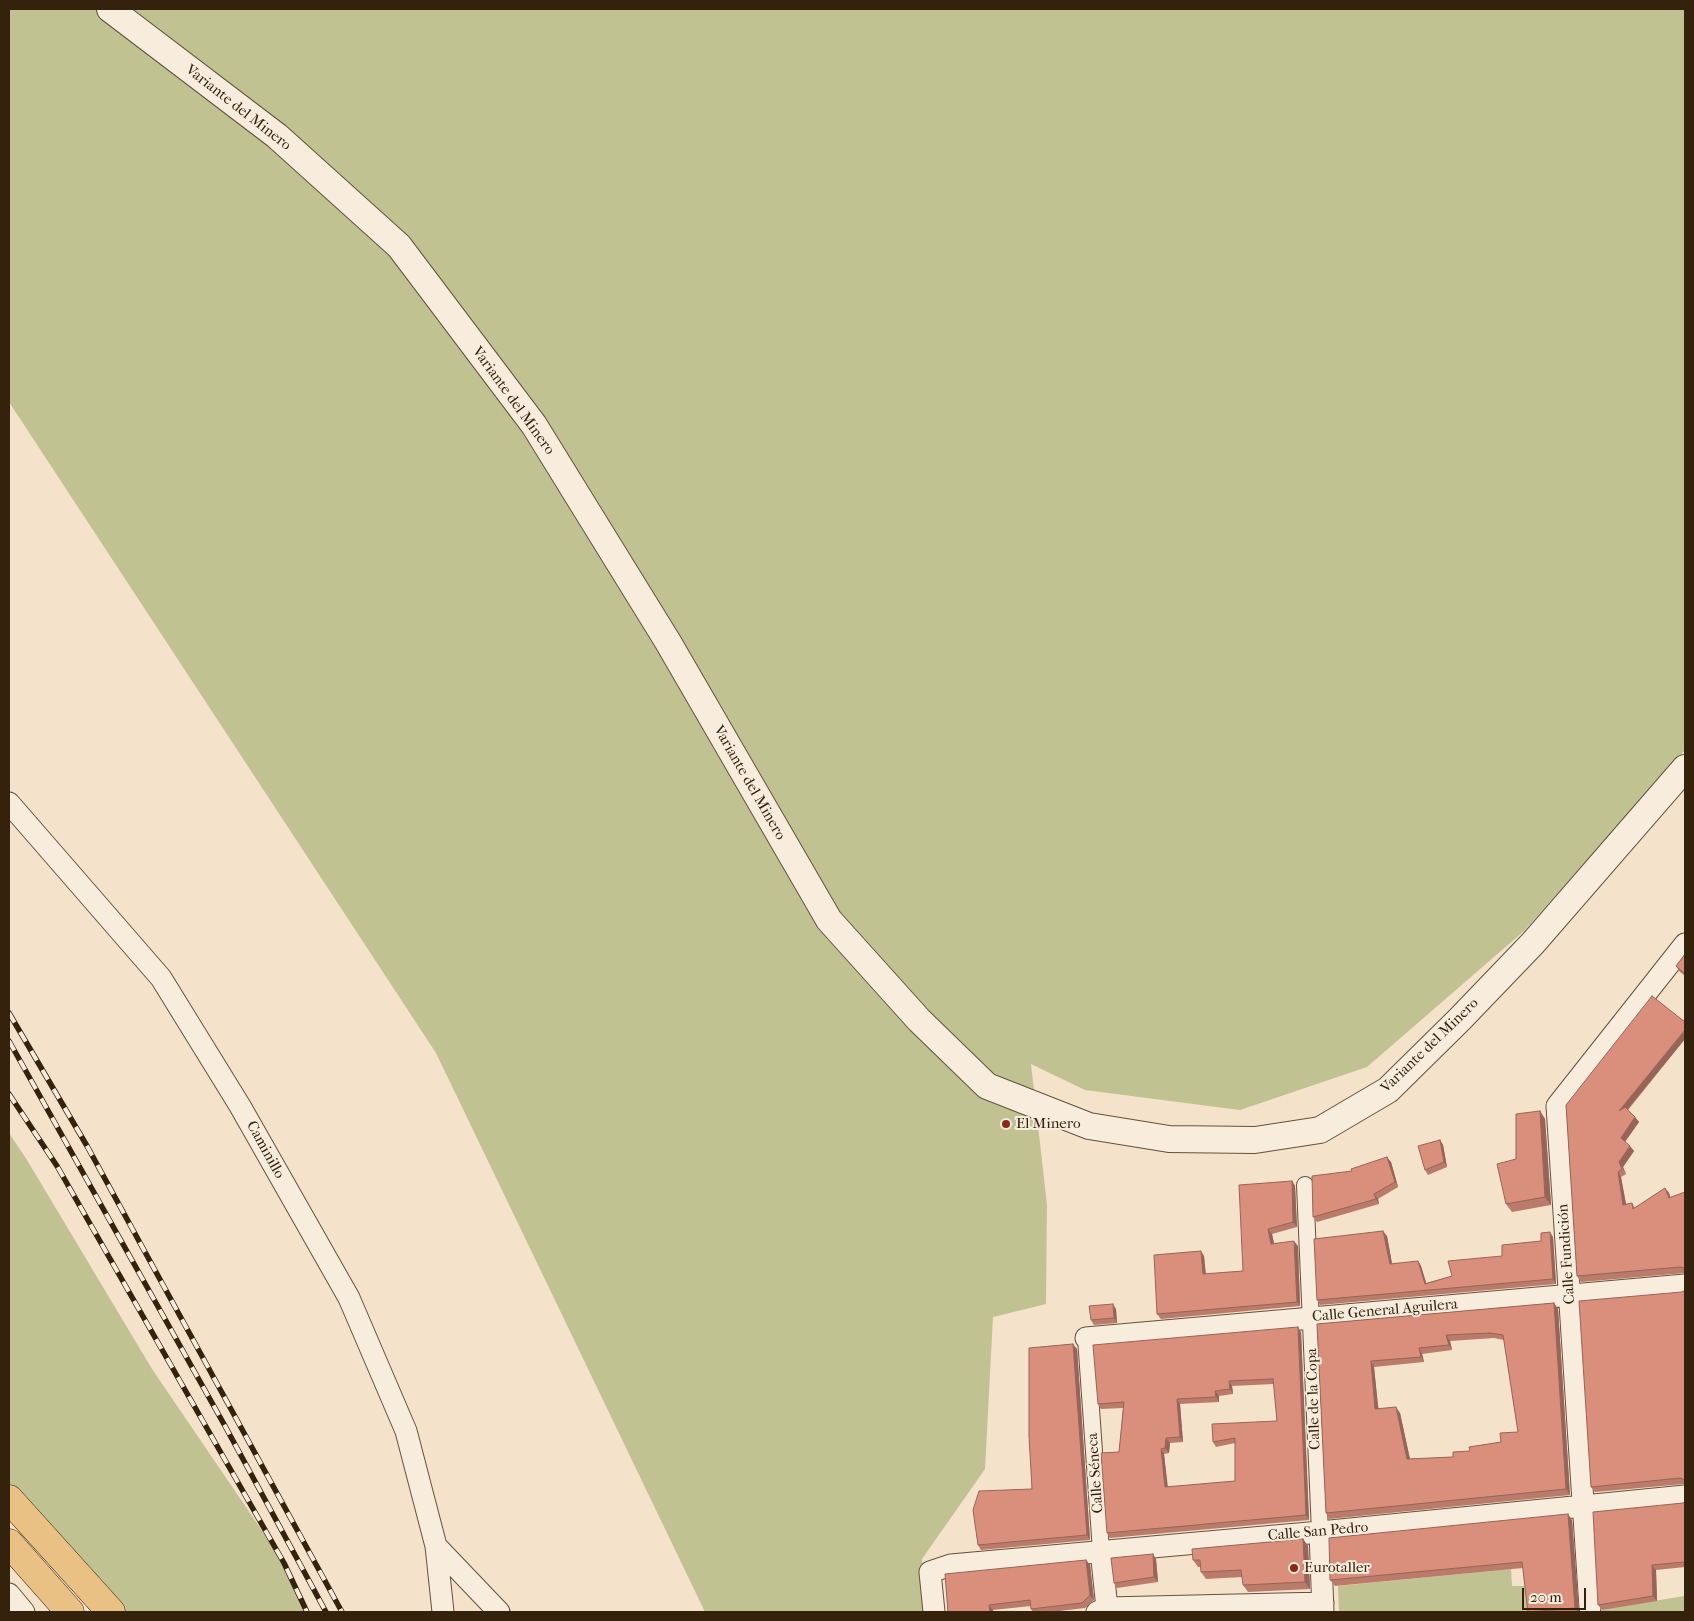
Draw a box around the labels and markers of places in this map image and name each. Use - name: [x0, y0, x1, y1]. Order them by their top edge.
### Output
- place label: El Minero: [1016, 1115, 1081, 1133]
- marker: El Minero: [1000, 1118, 1012, 1130]
- place label: Eurotaller: [1304, 1559, 1370, 1577]
- marker: Eurotaller: [1288, 1562, 1300, 1574]

